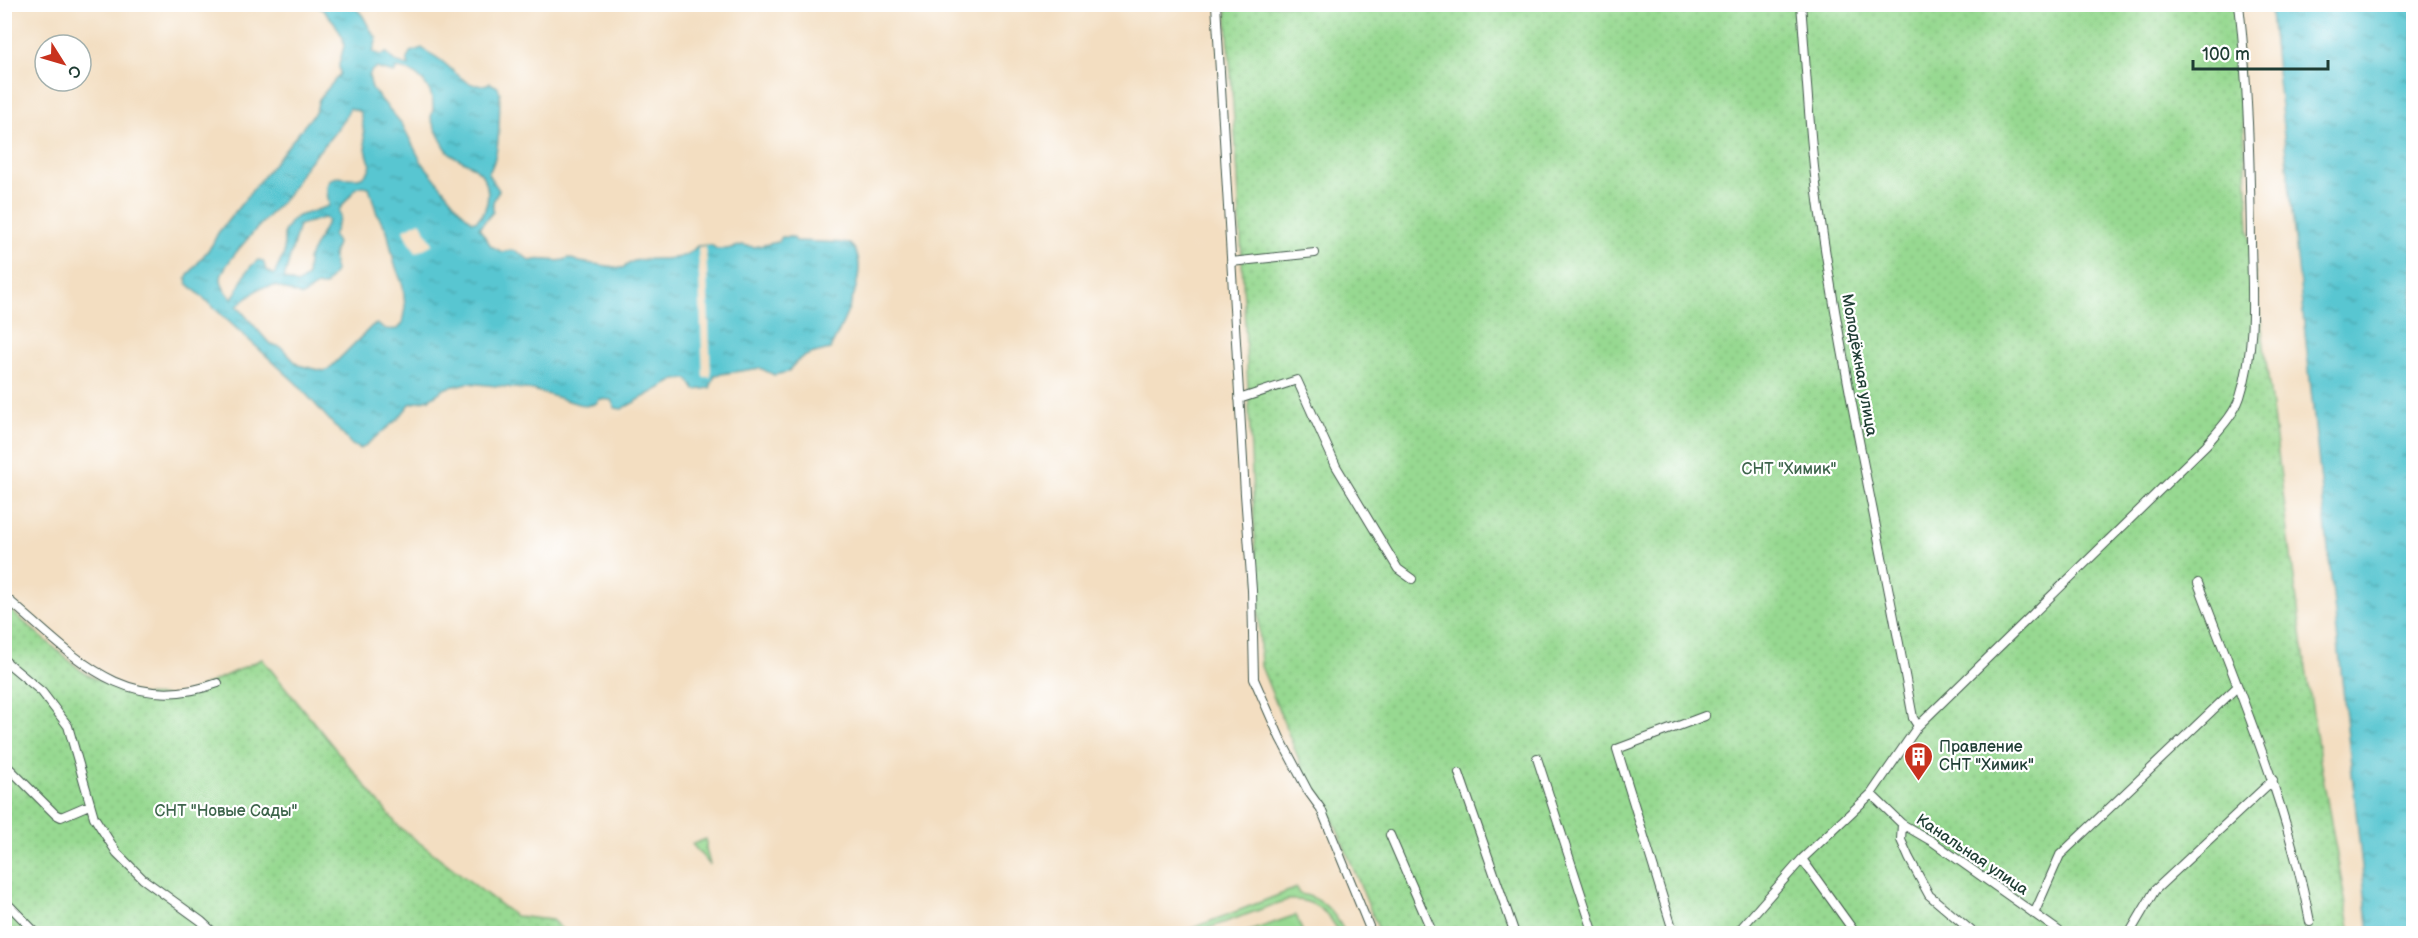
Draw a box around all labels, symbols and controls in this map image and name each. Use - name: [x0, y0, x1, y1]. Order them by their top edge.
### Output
- north arrow: [33, 33, 93, 93]
- scale bar: [2193, 33, 2328, 71]
- text: 100 m: [2202, 44, 2250, 65]
- text: С: [63, 61, 85, 81]
- street label: Молодёжная улица: [1837, 292, 1881, 438]
- park label: СНТ "Химик": [1742, 460, 1836, 479]
- place label: Правление СНТ "Химик": [1939, 738, 2034, 775]
- building icon: Правление СНТ "Химик": [1902, 740, 1934, 782]
- park label: СНТ "Новые Сады": [154, 802, 298, 821]
- street label: Канальная улица: [1912, 810, 2032, 900]

